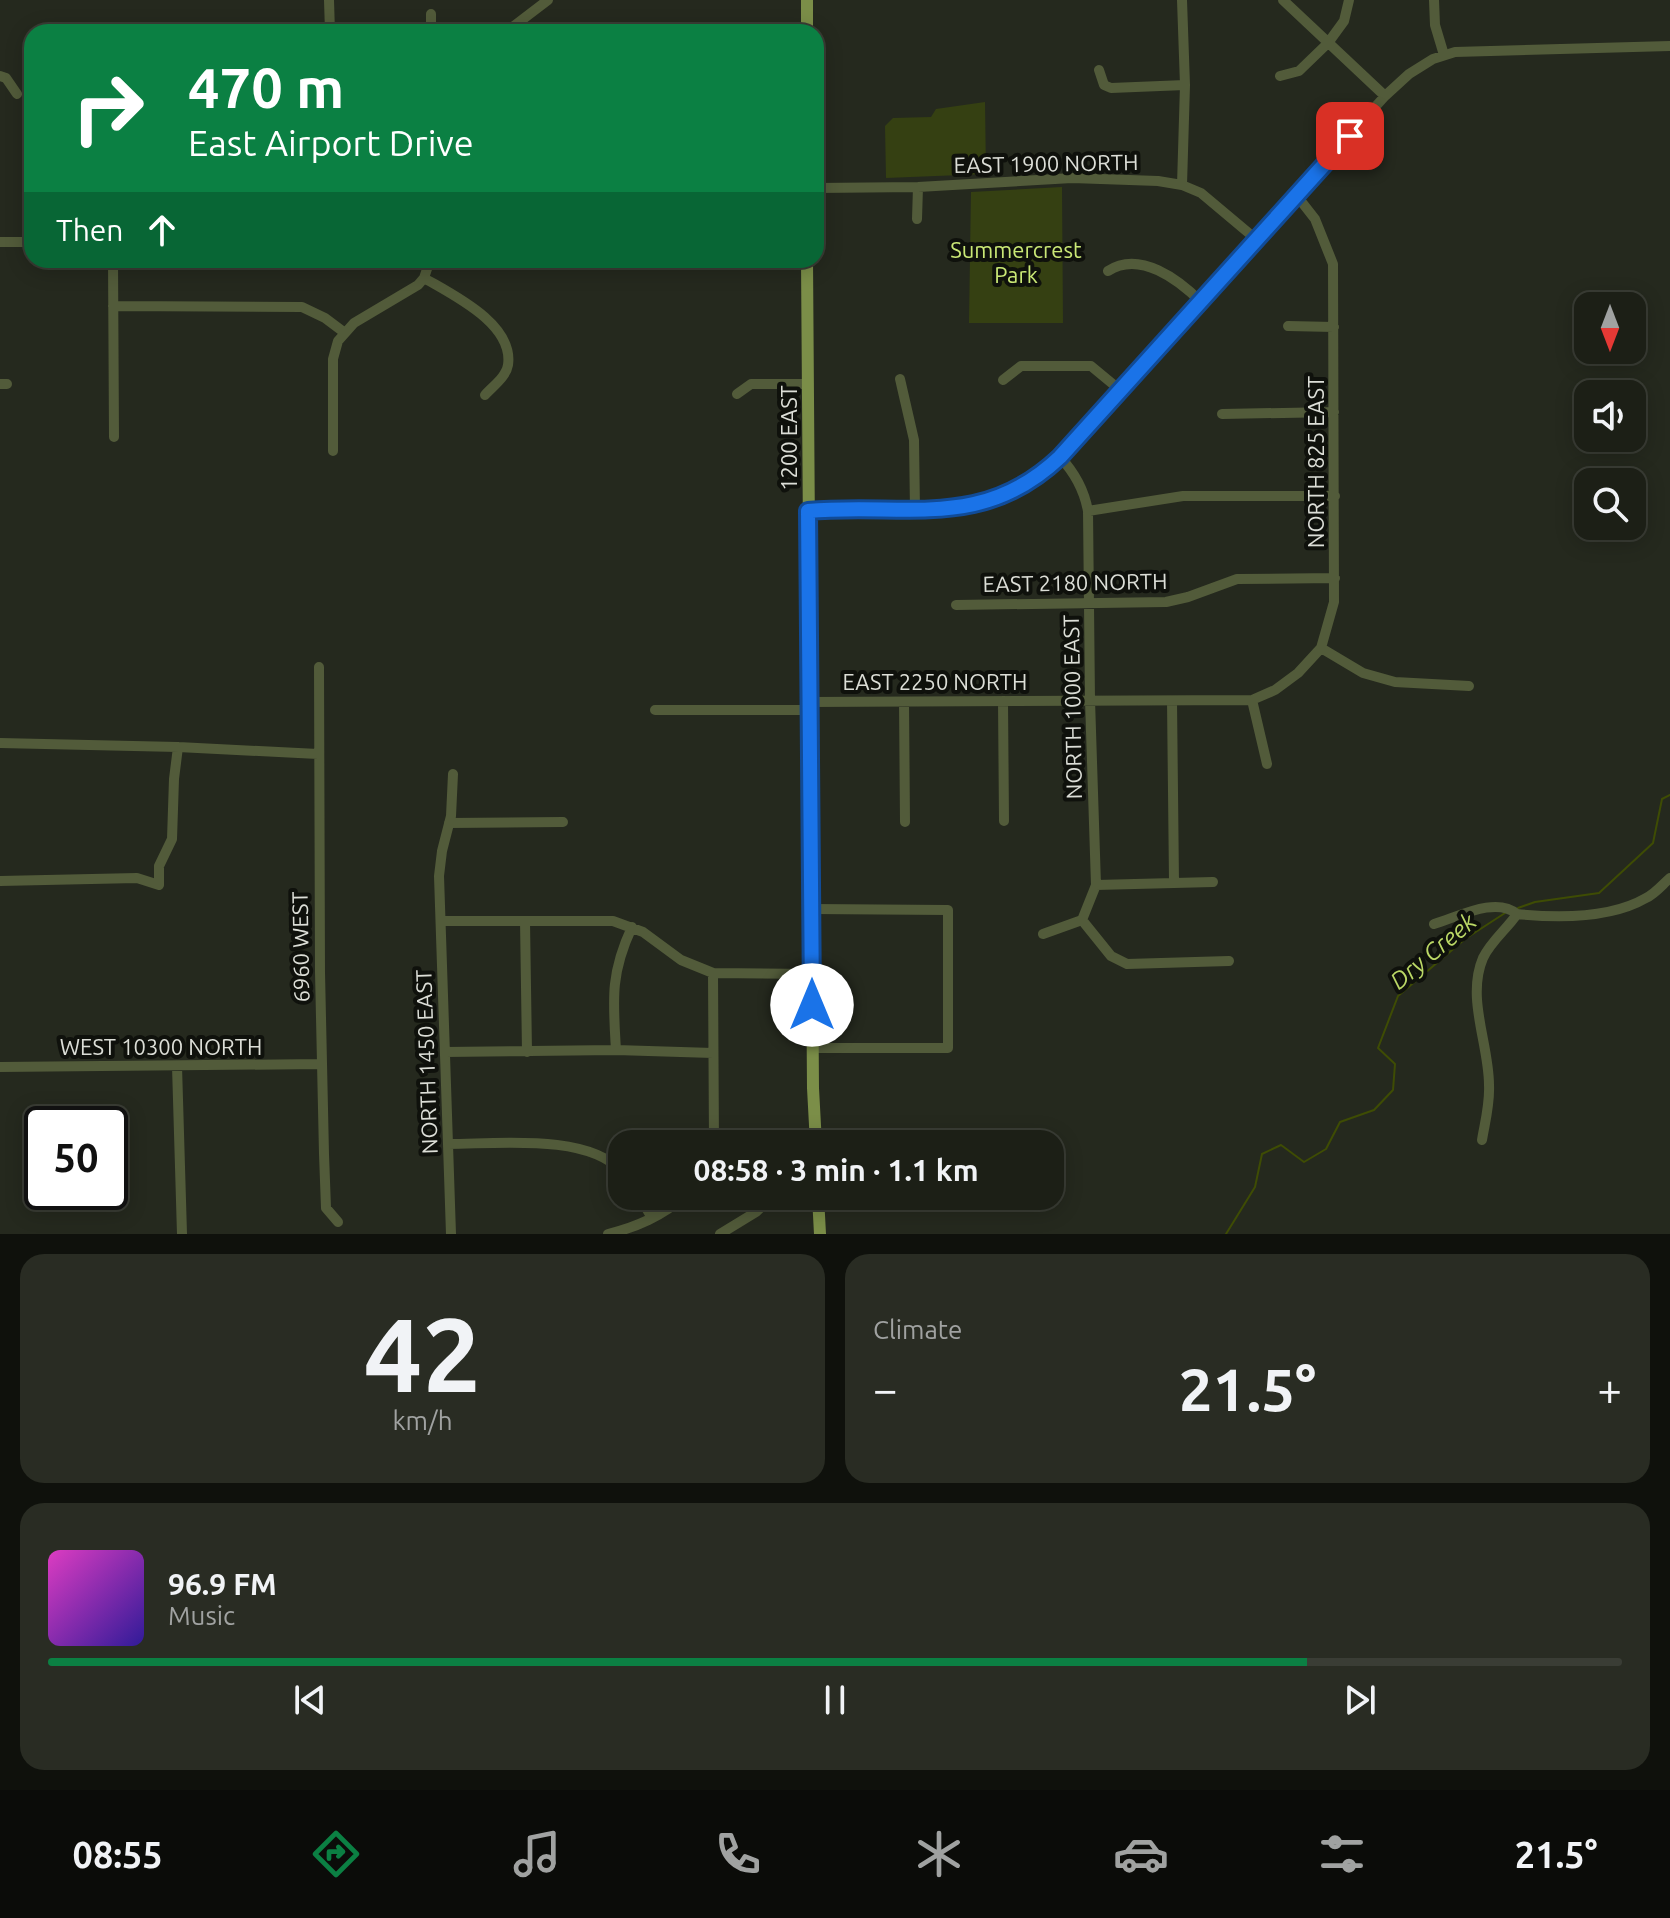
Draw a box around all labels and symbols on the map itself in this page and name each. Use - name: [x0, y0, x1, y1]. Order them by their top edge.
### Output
- pin: [1316, 102, 1384, 170]
- street label: EAST 1900 NORTH: [953, 149, 1139, 177]
- park label: Summercrest Park: [950, 237, 1082, 287]
- north arrow: [1574, 292, 1646, 364]
- street label: NORTH 825 EAST: [1303, 376, 1328, 548]
- street label: 1200 EAST: [776, 385, 801, 491]
- street label: EAST 2180 NORTH: [982, 568, 1168, 596]
- street label: NORTH 1000 EAST: [1058, 614, 1086, 800]
- street label: EAST 2250 NORTH: [843, 669, 1027, 694]
- street label: 6960 WEST: [287, 891, 313, 1003]
- water label: Dry Creek: [1385, 907, 1482, 995]
- position arrow: [770, 963, 854, 1047]
- street label: NORTH 1450 EAST: [410, 969, 442, 1155]
- street label: WEST 10300 NORTH: [60, 1034, 262, 1059]
- speed limit sign: 50: [24, 1106, 128, 1210]

